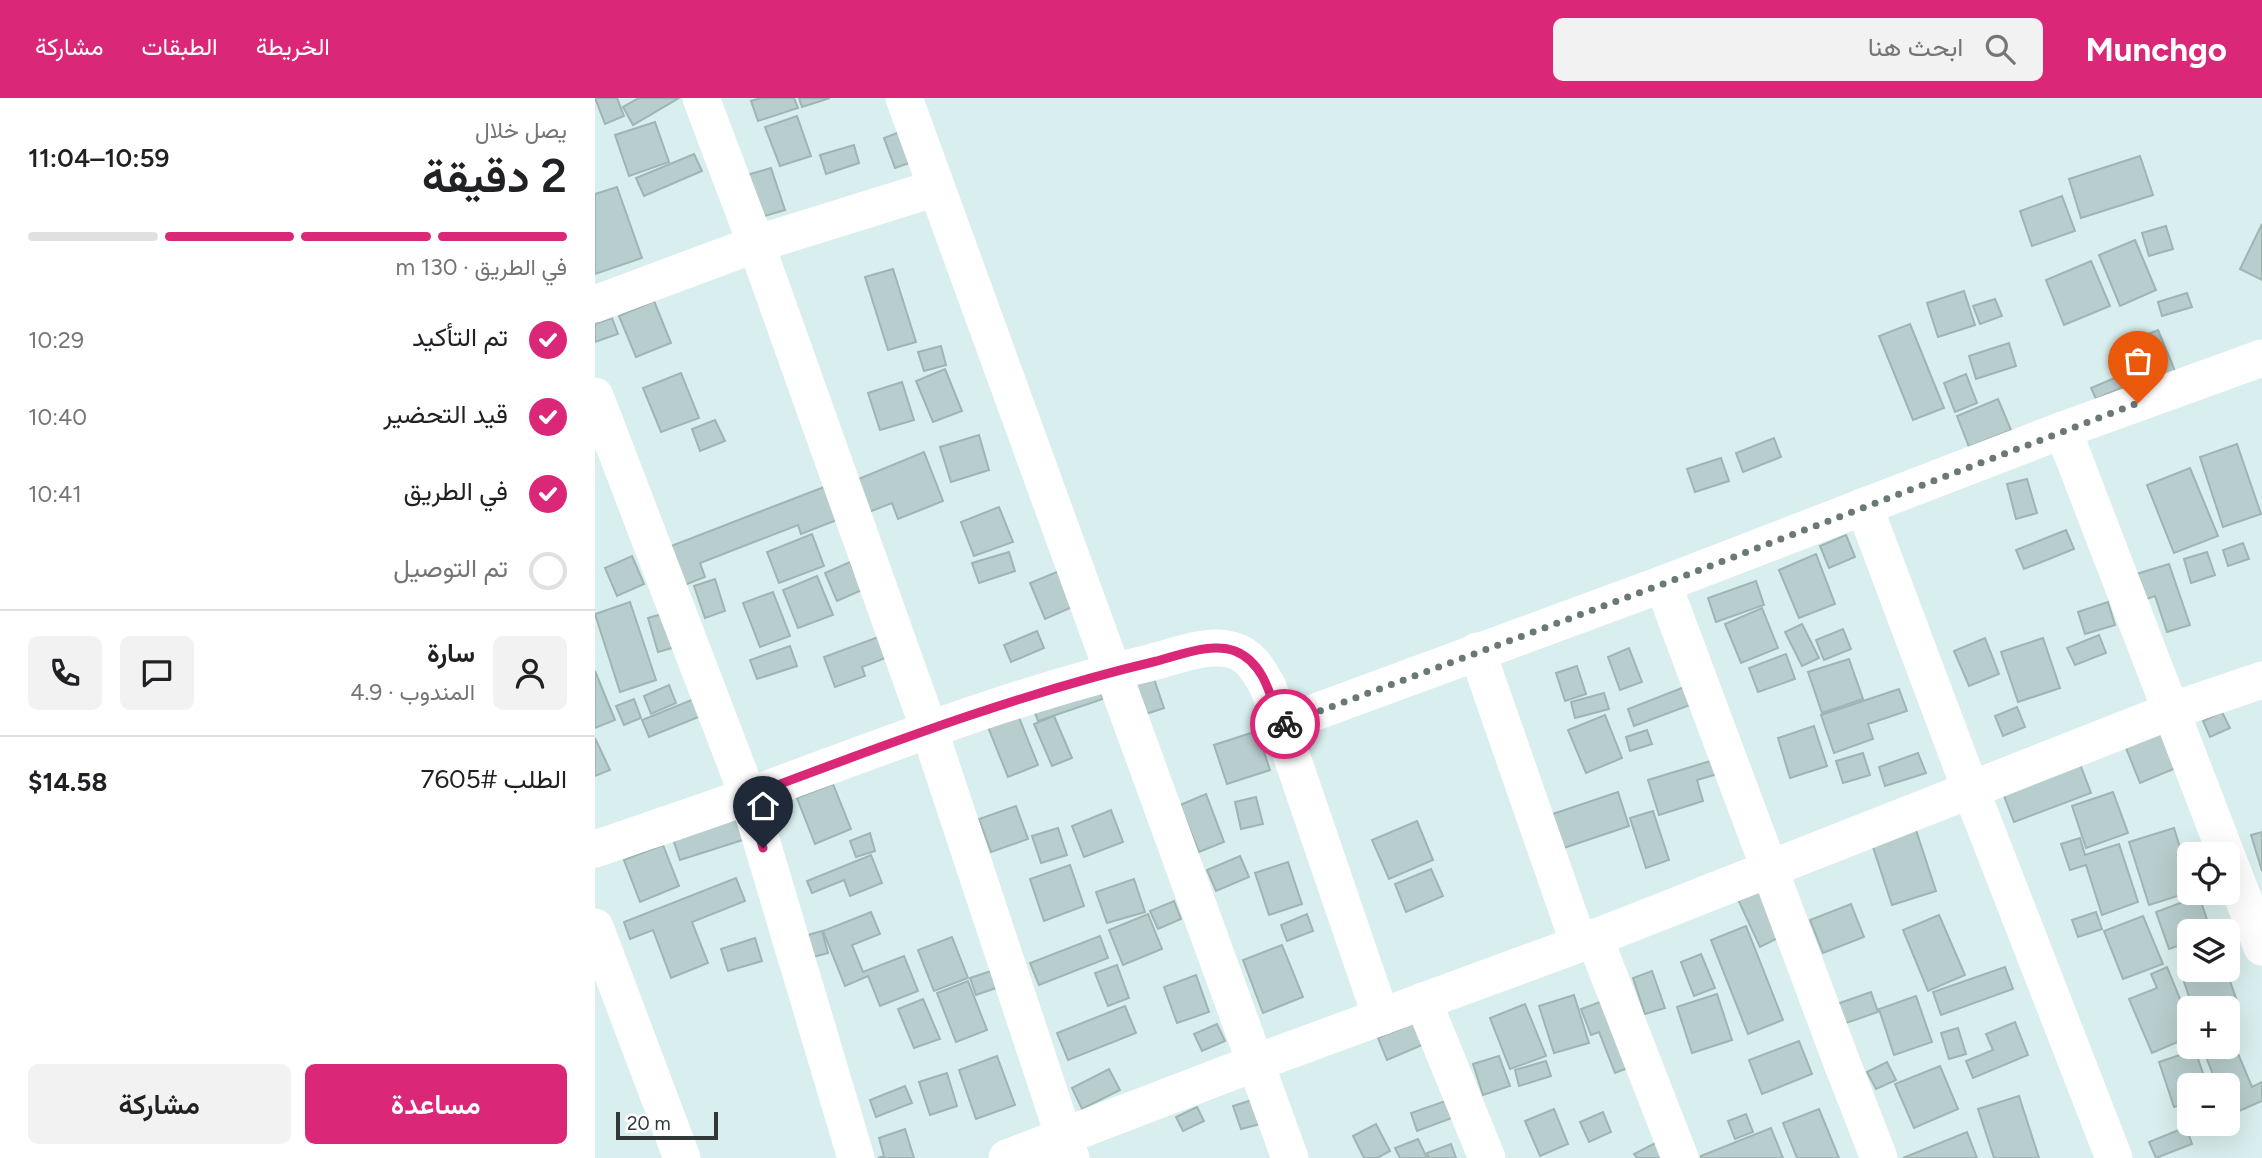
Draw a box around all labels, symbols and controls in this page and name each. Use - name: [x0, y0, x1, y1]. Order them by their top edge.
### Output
- search box: [1553, 18, 2043, 81]
- icon: search: [1981, 30, 2019, 68]
- text: Munchgo: [2085, 30, 2227, 69]
- text: ابحث هنا: [1868, 31, 1963, 63]
- text: مشاركة: [35, 32, 103, 61]
- text: الطبقات: [141, 32, 218, 61]
- text: الخريطة: [256, 32, 330, 61]
- text: يصل خلال: [475, 116, 567, 144]
- text: 10:59–11:04: [28, 142, 169, 174]
- text: 2 دقيقة: [422, 148, 567, 204]
- text: في الطريق · 130 m: [395, 253, 567, 281]
- text: تم التأكيد: [412, 321, 508, 353]
- icon: check: [529, 321, 567, 359]
- text: 10:29: [28, 326, 84, 354]
- pin: [2108, 331, 2168, 403]
- icon: bag: [2119, 342, 2157, 380]
- text: قيد التحضير: [383, 398, 508, 430]
- icon: check: [529, 398, 567, 436]
- text: 10:40: [28, 403, 87, 431]
- text: في الطريق: [404, 475, 508, 507]
- icon: check: [529, 475, 567, 513]
- text: 10:41: [28, 480, 82, 508]
- text: تم التوصيل: [393, 552, 508, 584]
- button: phone: [28, 636, 102, 710]
- button: chat: [120, 636, 194, 710]
- button: person: [493, 636, 567, 710]
- text: سارة: [427, 637, 475, 669]
- text: المندوب · 4.9: [350, 678, 475, 706]
- courier: [1250, 689, 1320, 759]
- icon: bike: [1266, 705, 1304, 743]
- text: الطلب #7605: [420, 763, 567, 795]
- text: $14.58: [28, 766, 107, 798]
- pin: [733, 776, 793, 848]
- icon: home: [744, 787, 782, 825]
- map controls: [2177, 842, 2240, 1136]
- button: locate: [2177, 842, 2240, 905]
- button: layers: [2177, 919, 2240, 982]
- button: +: [2177, 996, 2240, 1059]
- button: مشاركة: [28, 1064, 291, 1144]
- button: مساعدة: [305, 1064, 567, 1144]
- button: −: [2177, 1073, 2240, 1136]
- scale bar: [616, 1109, 717, 1141]
- text: 20 m: [627, 1112, 671, 1135]

